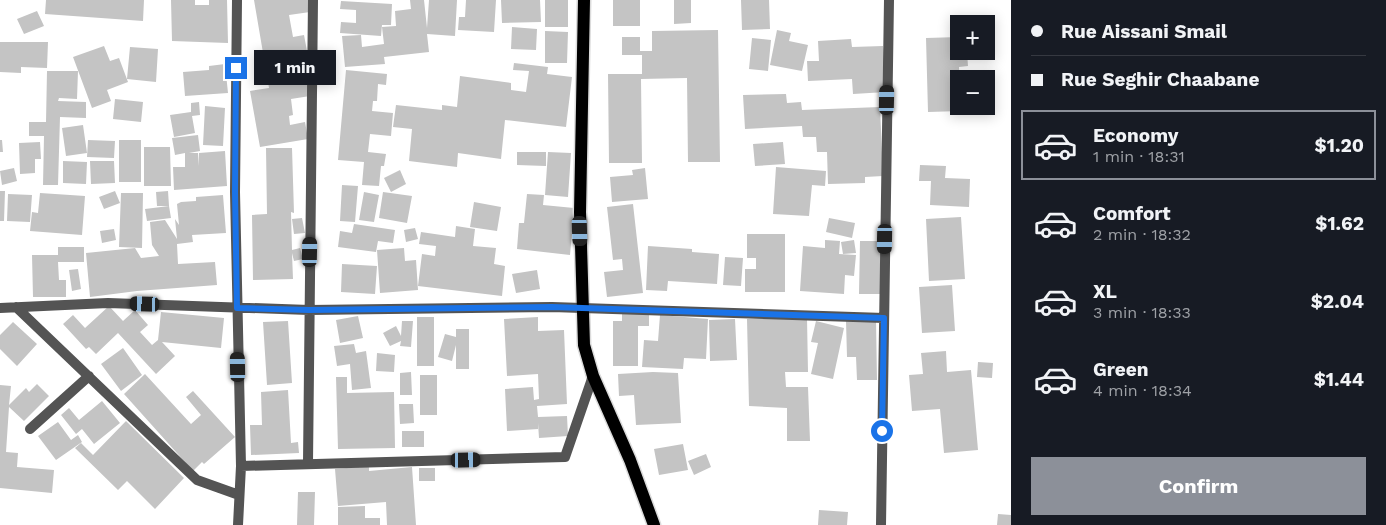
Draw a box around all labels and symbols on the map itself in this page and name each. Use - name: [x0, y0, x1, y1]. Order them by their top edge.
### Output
- callout: 1 min: [254, 50, 336, 86]
- route end: [225, 57, 247, 79]
- car: [879, 85, 894, 115]
- car: [571, 216, 588, 246]
- car: [877, 224, 892, 254]
- car: [302, 237, 317, 267]
- car: [129, 296, 160, 312]
- car: [230, 352, 245, 382]
- route start: [871, 420, 893, 442]
- car: [450, 452, 481, 468]

